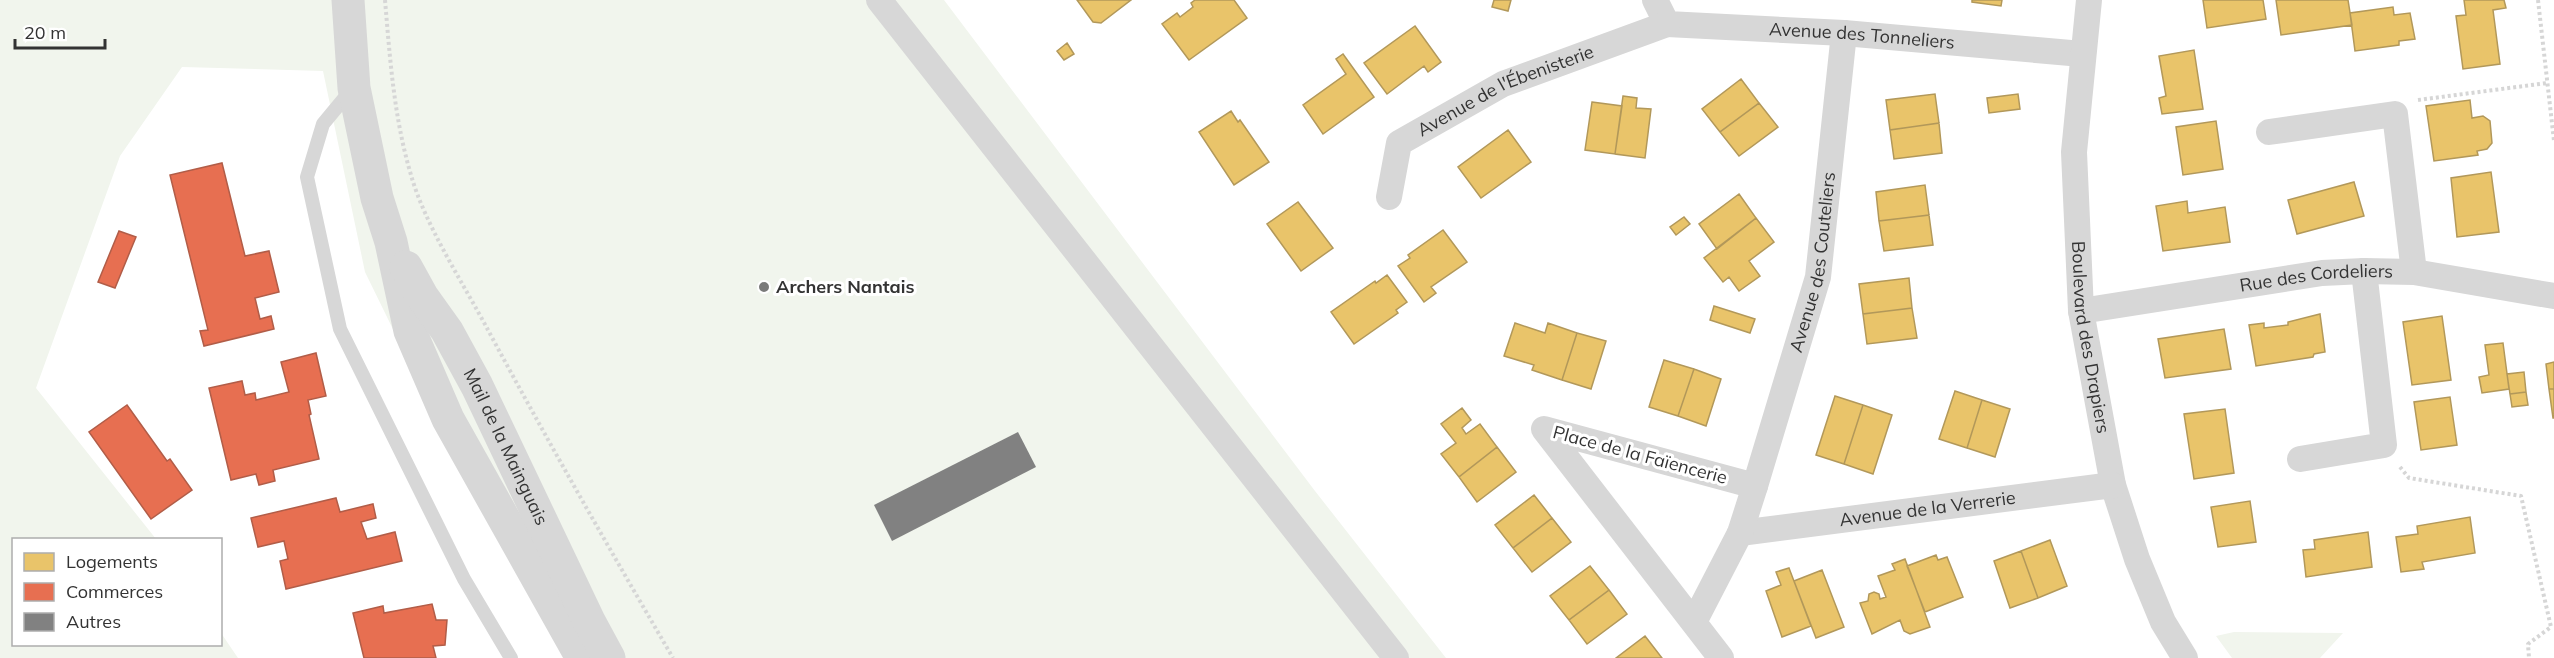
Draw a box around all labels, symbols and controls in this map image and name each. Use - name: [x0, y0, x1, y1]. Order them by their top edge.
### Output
- scale bar: [15, 12, 105, 50]
- street label: Avenue des Tonneliers: [1768, 17, 1956, 54]
- text: 20 m: [24, 21, 66, 44]
- street label: Avenue de l'Ébenisterie: [1413, 40, 1597, 141]
- street label: Avenue des Couteliers: [1784, 171, 1840, 355]
- street label: Boulevard des Drapiers: [2067, 240, 2115, 435]
- street label: Rue des Cordeliers: [2238, 259, 2393, 297]
- place label: Archers Nantais: [776, 275, 914, 298]
- marker: Archers Nantais: [757, 280, 771, 294]
- street label: Mail de la Mainguais: [459, 364, 554, 529]
- street label: Place de la Faïencerie: [1551, 420, 1730, 489]
- street label: Avenue de la Verrerie: [1838, 486, 2017, 531]
- legend: [12, 538, 222, 646]
- text: Logements: [66, 550, 158, 573]
- text: Commerces: [66, 580, 163, 603]
- text: Autres: [66, 610, 121, 633]

